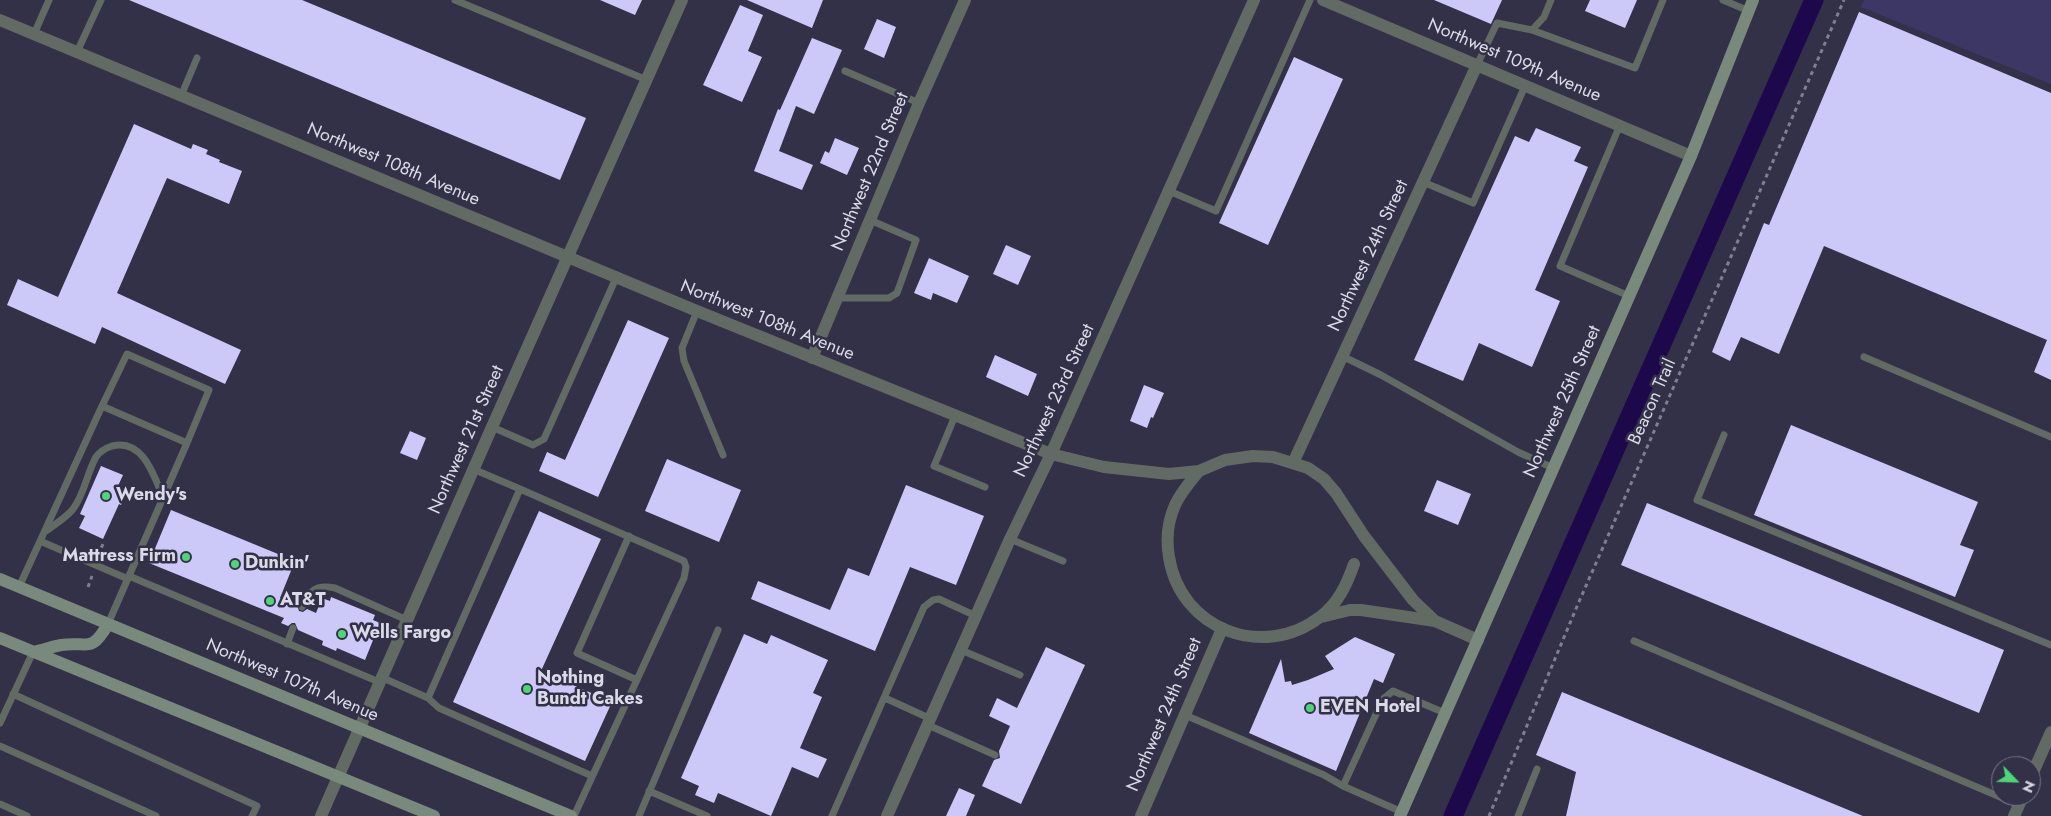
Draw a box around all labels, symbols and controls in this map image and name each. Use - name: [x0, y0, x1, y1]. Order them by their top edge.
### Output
- street label: Northwest 109th Avenue: [1424, 15, 1604, 107]
- street label: Northwest 22nd Street: [828, 89, 914, 255]
- street label: Northwest 108th Avenue: [303, 119, 483, 211]
- street label: Northwest 24th Street: [1324, 177, 1414, 335]
- street label: Northwest 108th Avenue: [677, 276, 857, 366]
- street label: Northwest 23rd Street: [1010, 321, 1100, 481]
- street label: Northwest 25th Street: [1520, 323, 1606, 481]
- street label: Beacon Trail: [1624, 356, 1682, 448]
- street label: Northwest 21st Street: [425, 362, 509, 518]
- place label: Wendy's: [116, 485, 187, 507]
- marker: Wendy's: [100, 490, 112, 502]
- place label: Mattress Firm: [62, 546, 176, 568]
- marker: Mattress Firm: [180, 551, 192, 563]
- place label: Dunkin': [245, 553, 310, 575]
- marker: Dunkin': [229, 558, 241, 570]
- place label: AT&T: [280, 590, 326, 612]
- marker: AT&T: [264, 595, 276, 607]
- place label: Wells Fargo: [352, 623, 451, 645]
- marker: Wells Fargo: [336, 628, 348, 640]
- street label: Northwest 107th Avenue: [202, 635, 382, 727]
- street label: Northwest 24th Street: [1123, 635, 1207, 795]
- place label: Nothing Bundt Cakes: [537, 668, 643, 711]
- marker: Nothing Bundt Cakes: [521, 683, 533, 695]
- place label: EVEN Hotel: [1320, 697, 1420, 719]
- marker: EVEN Hotel: [1304, 702, 1316, 714]
- north arrow: [1991, 756, 2041, 806]
- text: N: [2017, 778, 2040, 796]

